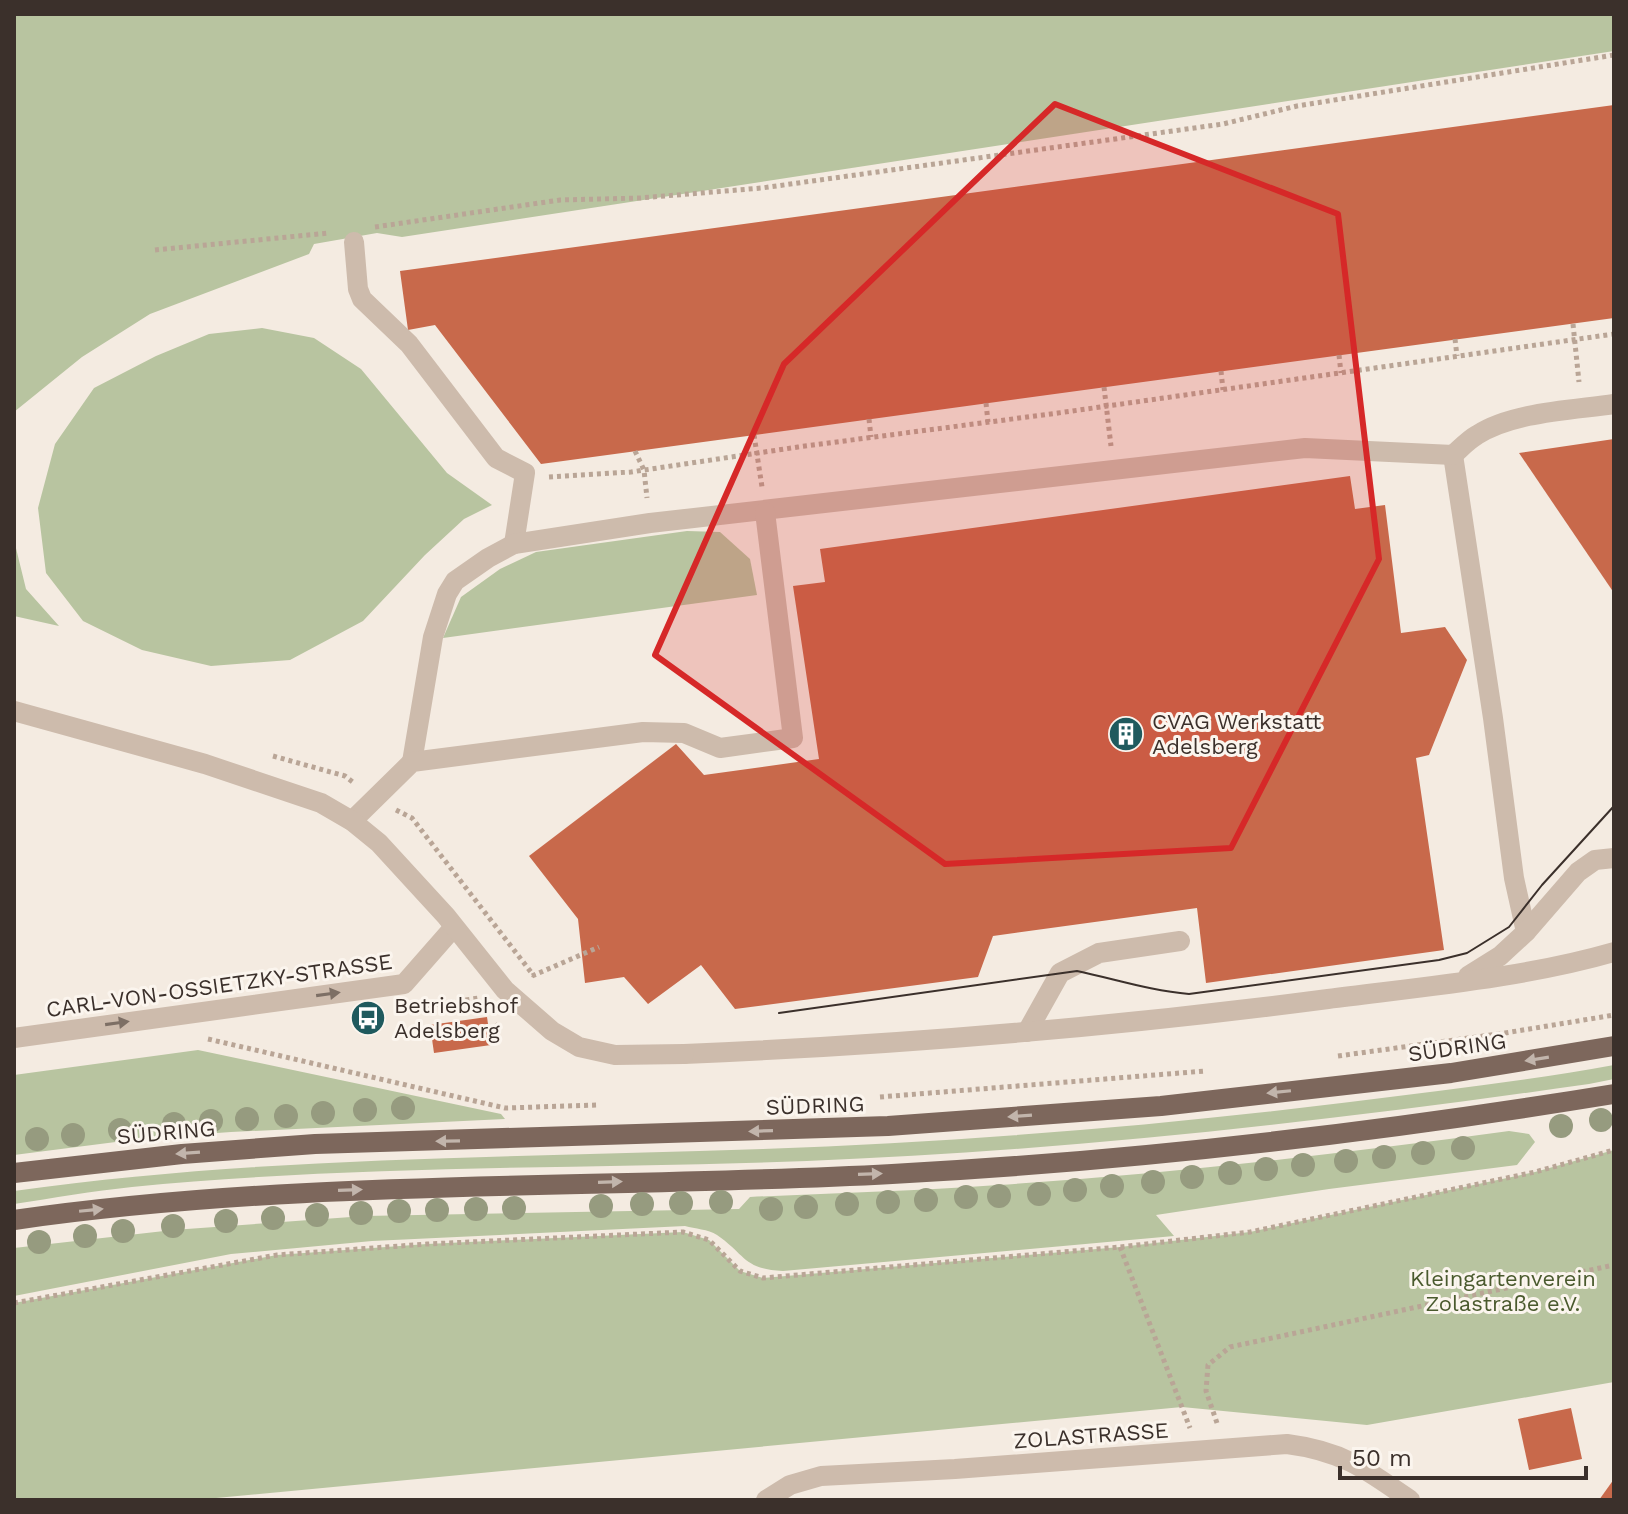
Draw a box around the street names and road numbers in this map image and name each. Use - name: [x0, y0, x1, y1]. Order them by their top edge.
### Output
- street label: CARL-VON-OSSIETZKY-STRASSE: [44, 949, 394, 1022]
- street label: SÜDRING: [1406, 1028, 1508, 1067]
- street label: SÜDRING: [765, 1091, 865, 1120]
- street label: SÜDRING: [116, 1116, 216, 1149]
- street label: ZOLASTRASSE: [1013, 1418, 1169, 1453]

